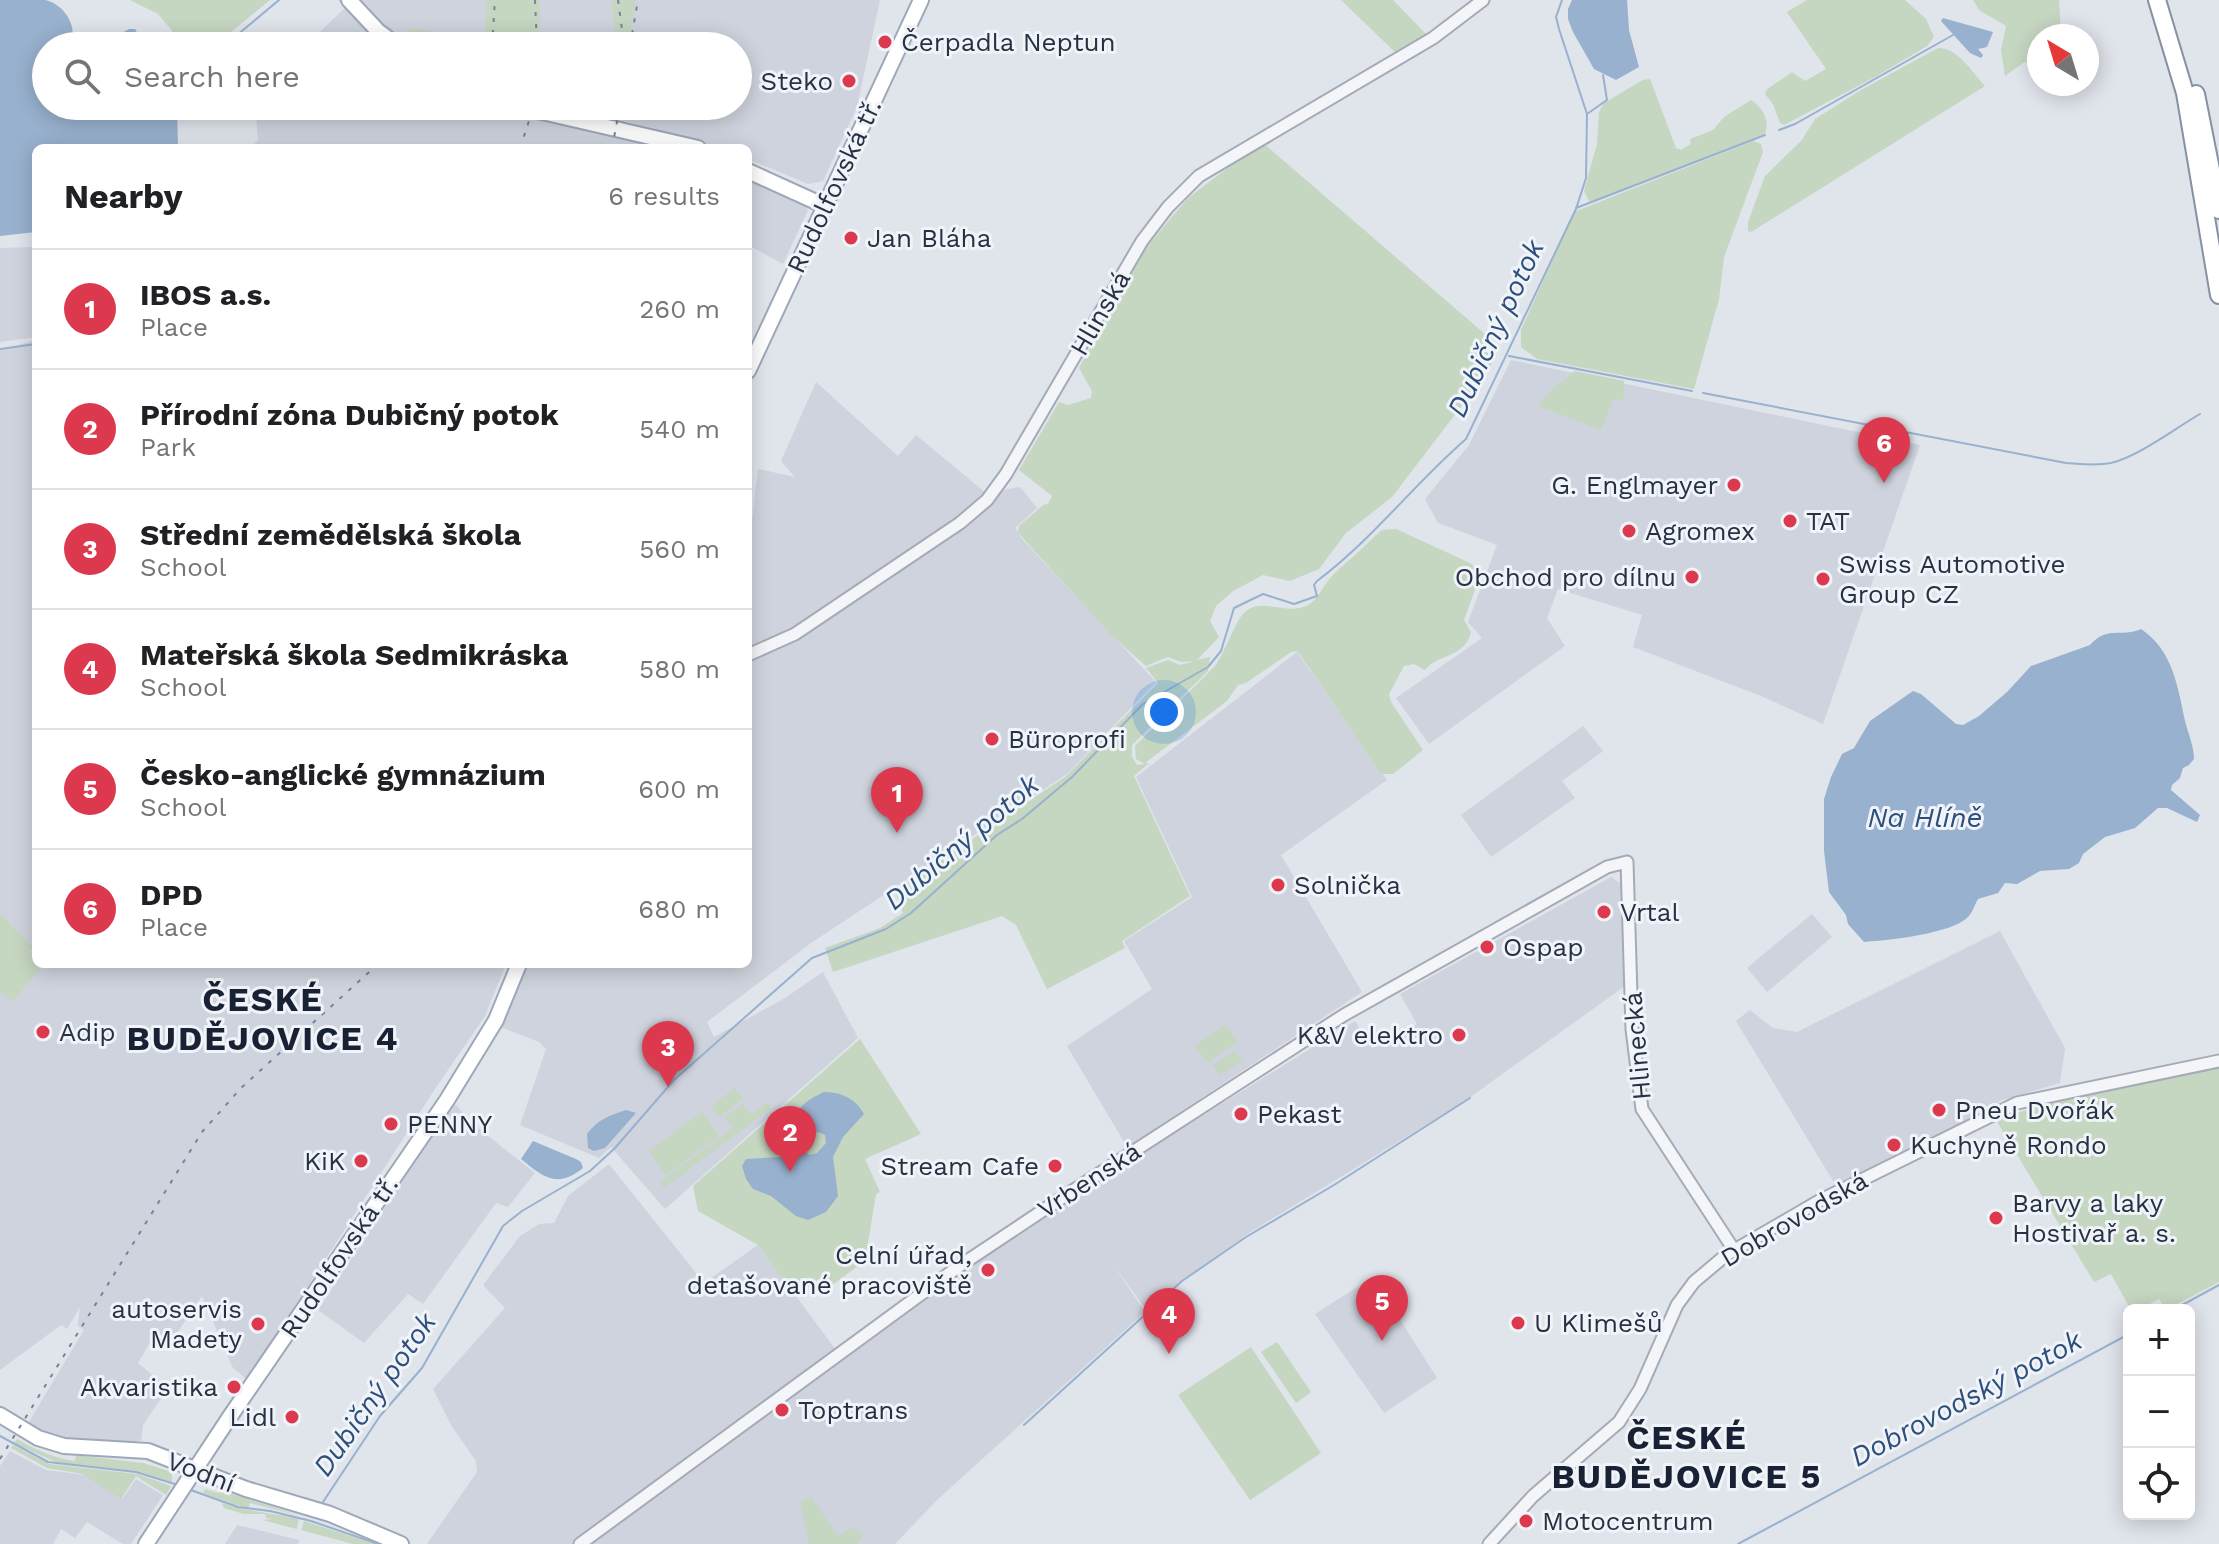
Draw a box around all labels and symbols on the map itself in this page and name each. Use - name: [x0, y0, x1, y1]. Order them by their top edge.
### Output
- north arrow: [2027, 24, 2099, 96]
- place label: Čerpadla Neptun: [901, 27, 1116, 57]
- marker: Čerpadla Neptun: [876, 33, 894, 51]
- place label: Steko: [761, 66, 833, 96]
- marker: Steko: [840, 72, 858, 90]
- street label: Rudolfovská tř.: [781, 94, 887, 278]
- place label: Jan Bláha: [867, 223, 992, 253]
- marker: Jan Bláha: [842, 229, 860, 247]
- water label: Dubičný potok: [1440, 234, 1551, 422]
- street label: Hlinská: [1064, 265, 1136, 361]
- pin: 6: [1858, 417, 1910, 483]
- place label: G. Englmayer: [1551, 470, 1718, 500]
- marker: G. Englmayer: [1725, 476, 1743, 494]
- place label: TAT: [1806, 506, 1850, 536]
- marker: TAT: [1781, 512, 1799, 530]
- place label: Agromex: [1645, 516, 1755, 546]
- marker: Agromex: [1620, 522, 1638, 540]
- place label: Swiss Automotive Group CZ: [1839, 549, 2066, 609]
- place label: Obchod pro dílnu: [1455, 562, 1676, 592]
- marker: Obchod pro dílnu: [1683, 568, 1701, 586]
- marker: Swiss Automotive Group CZ: [1814, 570, 1832, 588]
- your location: [1144, 692, 1184, 732]
- place label: Büroprofi: [1008, 724, 1126, 754]
- marker: Büroprofi: [983, 730, 1001, 748]
- pin: 1: [871, 767, 923, 833]
- water label: Dubičný potok: [877, 768, 1046, 917]
- water label: Na Hlíně: [1867, 801, 1983, 834]
- place label: Solnička: [1294, 870, 1401, 900]
- marker: Solnička: [1269, 876, 1287, 894]
- place label: Vrtal: [1620, 897, 1679, 927]
- marker: Vrtal: [1595, 903, 1613, 921]
- place label: Ospap: [1503, 932, 1583, 962]
- marker: Ospap: [1478, 938, 1496, 956]
- district label: ČESKÉ BUDĚJOVICE 4: [127, 979, 399, 1058]
- street label: Hlinecká: [1617, 990, 1657, 1101]
- place label: Adip: [59, 1017, 115, 1047]
- place label: K&V elektro: [1297, 1020, 1443, 1050]
- pin: 3: [642, 1021, 694, 1087]
- marker: Adip: [34, 1023, 52, 1041]
- marker: K&V elektro: [1450, 1026, 1468, 1044]
- place label: Pneu Dvořák: [1955, 1095, 2115, 1125]
- place label: Pekast: [1257, 1099, 1342, 1129]
- marker: Pneu Dvořák: [1930, 1101, 1948, 1119]
- marker: Pekast: [1232, 1105, 1250, 1123]
- pin: 2: [764, 1106, 816, 1172]
- place label: PENNY: [407, 1109, 493, 1139]
- marker: PENNY: [382, 1115, 400, 1133]
- place label: Kuchyně Rondo: [1910, 1130, 2107, 1160]
- street label: Vrbenská: [1032, 1135, 1146, 1224]
- marker: Kuchyně Rondo: [1885, 1136, 1903, 1154]
- place label: KiK: [304, 1146, 345, 1176]
- place label: Stream Cafe: [881, 1151, 1039, 1181]
- marker: KiK: [352, 1152, 370, 1170]
- marker: Stream Cafe: [1046, 1157, 1064, 1175]
- street label: Dobrovodská: [1715, 1165, 1873, 1273]
- street label: Rudolfovská tř.: [274, 1170, 404, 1344]
- place label: Barvy a laky Hostivař a. s.: [2012, 1188, 2176, 1248]
- marker: Barvy a laky Hostivař a. s.: [1987, 1209, 2005, 1227]
- place label: Celní úřad, detašované pracoviště: [687, 1240, 972, 1300]
- marker: Celní úřad, detašované pracoviště: [979, 1261, 997, 1279]
- pin: 5: [1356, 1275, 1408, 1341]
- pin: 4: [1143, 1288, 1195, 1354]
- place label: autoservis Madety: [111, 1294, 243, 1354]
- water label: Dubičný potok: [306, 1306, 443, 1482]
- place label: U Klimešů: [1534, 1308, 1663, 1338]
- marker: U Klimešů: [1509, 1314, 1527, 1332]
- marker: autoservis Madety: [249, 1315, 267, 1333]
- water label: Dobrovodský potok: [1845, 1323, 2088, 1473]
- place label: Akvaristika: [80, 1372, 218, 1402]
- marker: Akvaristika: [225, 1378, 243, 1396]
- place label: Toptrans: [798, 1395, 908, 1425]
- marker: Toptrans: [773, 1401, 791, 1419]
- place label: Lidl: [229, 1402, 276, 1432]
- marker: Lidl: [283, 1408, 301, 1426]
- district label: ČESKÉ BUDĚJOVICE 5: [1552, 1417, 1822, 1496]
- street label: Vodní: [163, 1445, 239, 1499]
- place label: Motocentrum: [1542, 1506, 1714, 1536]
- marker: Motocentrum: [1517, 1512, 1535, 1530]

